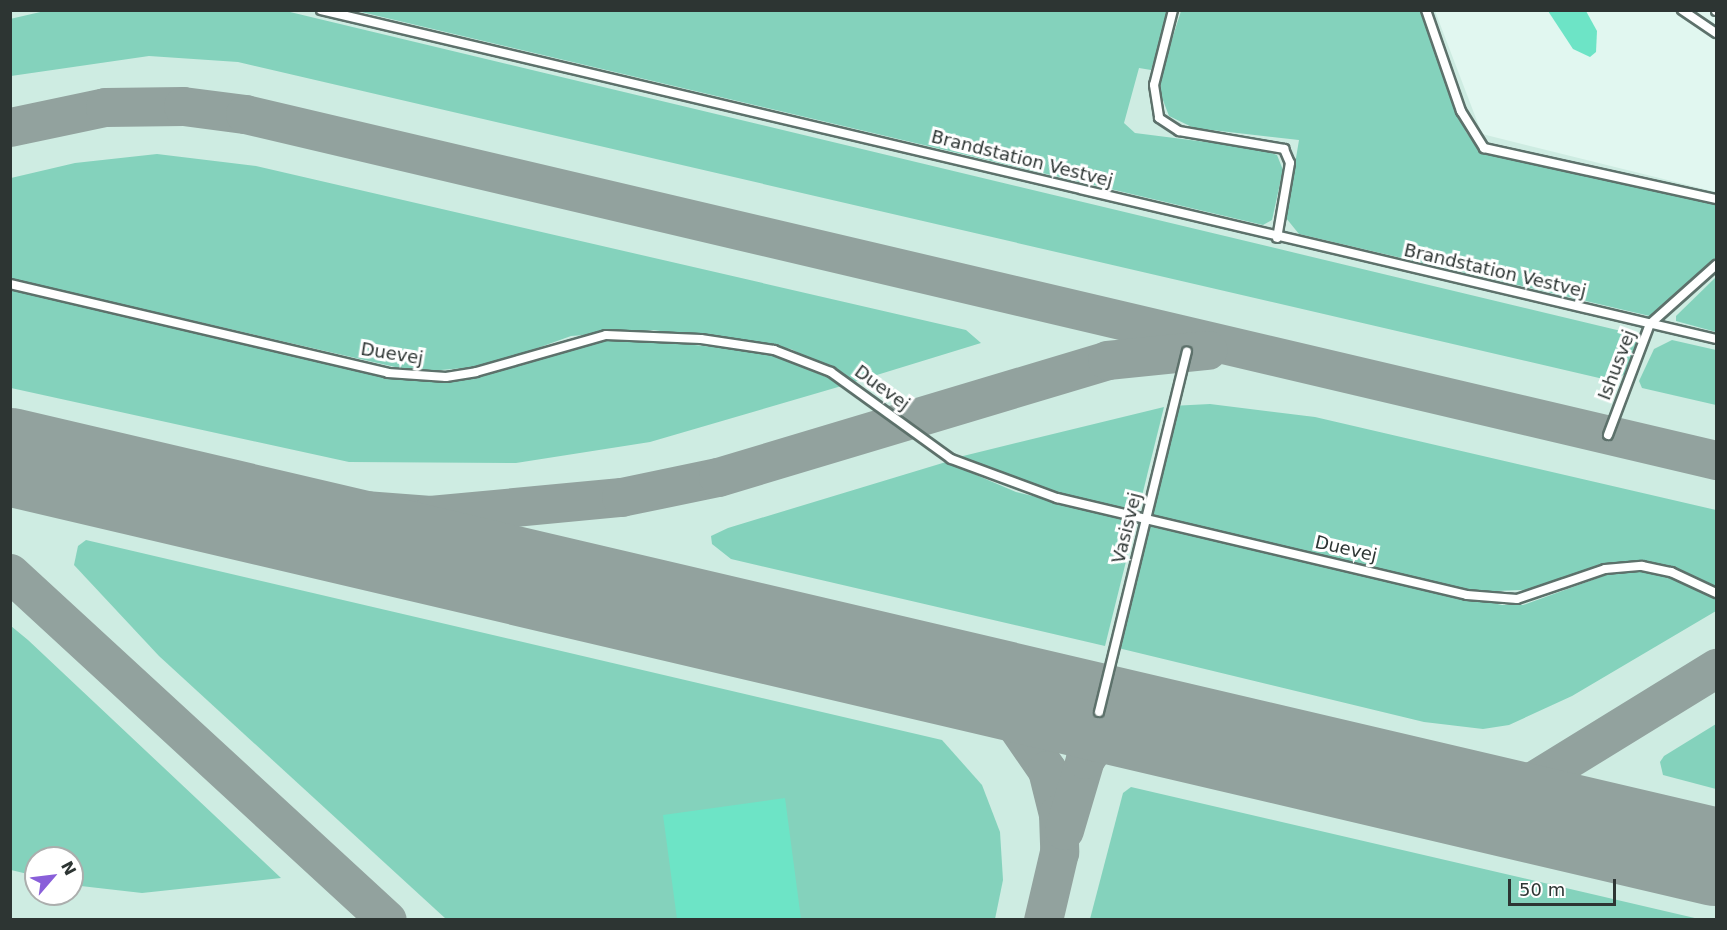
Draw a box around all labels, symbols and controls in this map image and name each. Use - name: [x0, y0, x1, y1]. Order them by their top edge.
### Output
- street label: Brandstation Vestvej: [929, 126, 1115, 192]
- street label: Brandstation Vestvej: [1402, 240, 1588, 302]
- street label: Ishusvej: [1594, 327, 1640, 403]
- street label: Duevej: [359, 338, 425, 370]
- street label: Duevej: [850, 361, 914, 415]
- street label: Vasisvej: [1108, 490, 1146, 566]
- street label: Duevej: [1313, 531, 1379, 567]
- north arrow: [24, 846, 84, 906]
- text: N: [57, 858, 80, 879]
- scale bar: [1511, 867, 1619, 905]
- text: 50 m: [1519, 879, 1565, 900]

